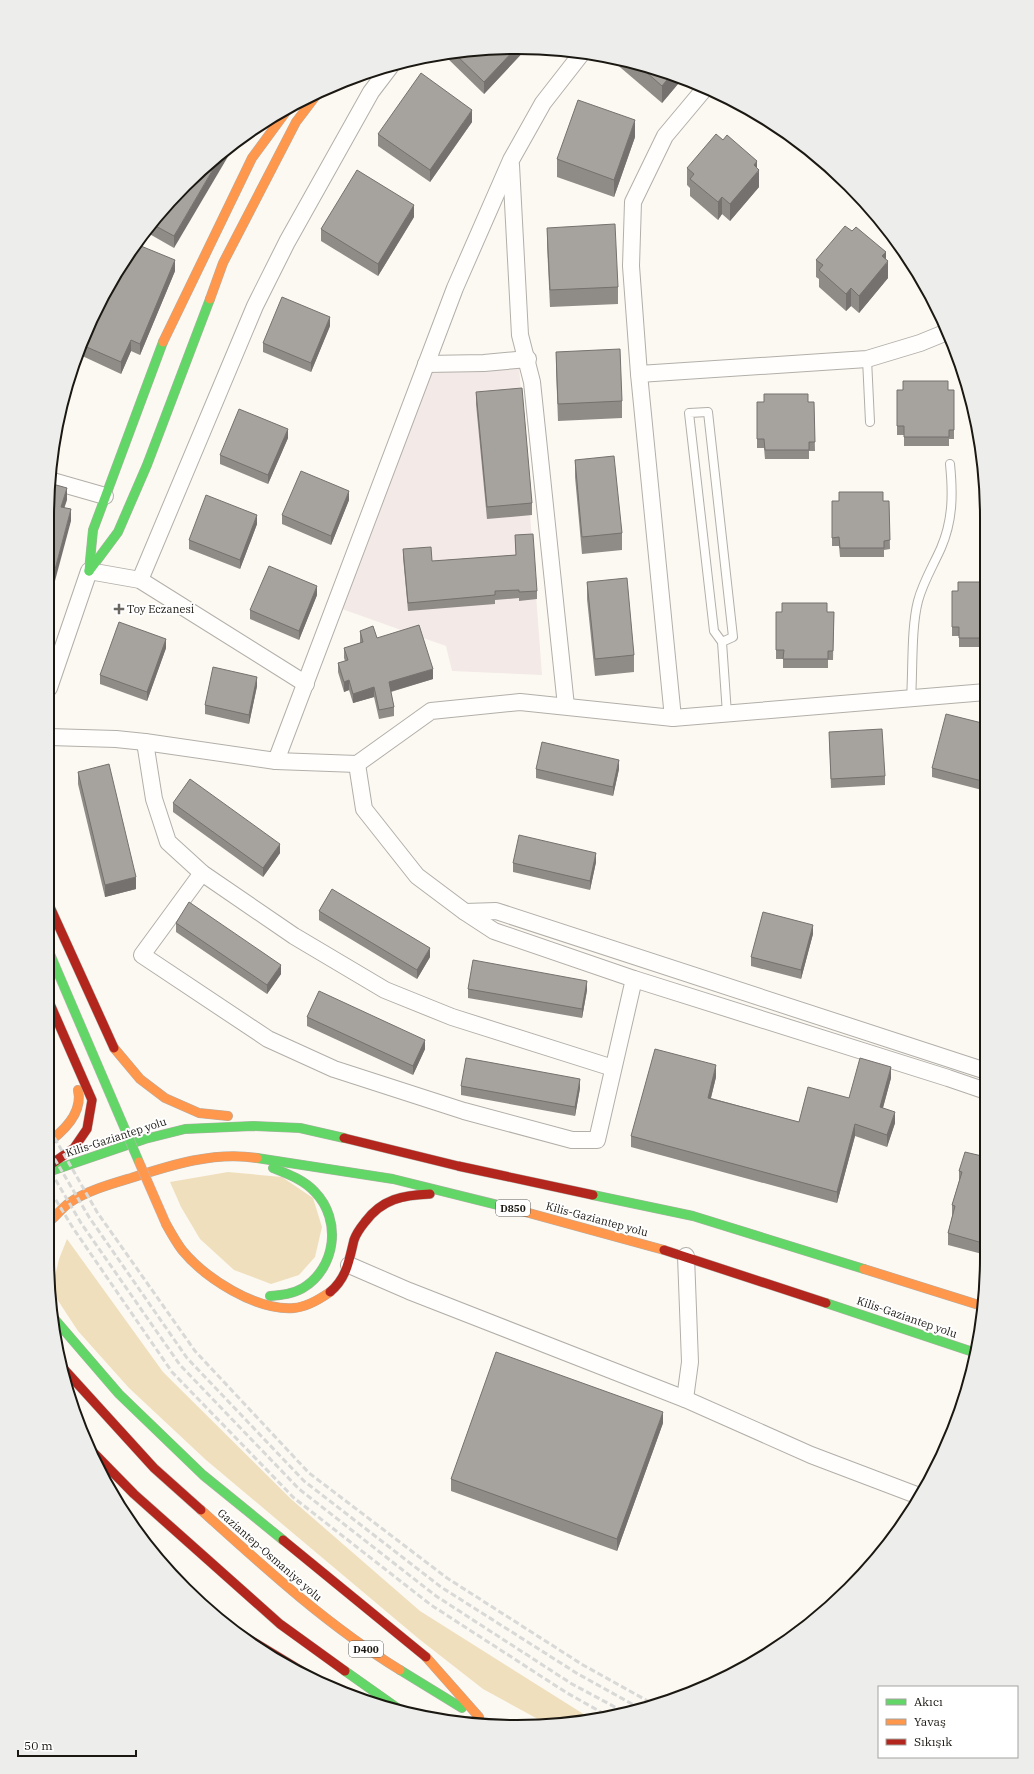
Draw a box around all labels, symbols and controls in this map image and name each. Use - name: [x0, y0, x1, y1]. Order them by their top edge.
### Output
- place label: Toy Eczanesi: [127, 602, 195, 616]
- marker: Toy Eczanesi: [114, 604, 124, 614]
- street label: Kilis-Gaziantep yolu: [64, 1114, 168, 1160]
- street label: Kilis-Gaziantep yolu: [544, 1199, 650, 1239]
- road number: D850: [496, 1200, 530, 1216]
- street label: Kilis-Gaziantep yolu: [855, 1293, 959, 1341]
- street label: Gaziantep-Osmaniye yolu: [215, 1506, 325, 1604]
- road number: D400: [349, 1641, 383, 1657]
- legend: [878, 1686, 1018, 1758]
- text: Akıcı: [914, 1694, 943, 1709]
- text: Yavaş: [914, 1714, 946, 1729]
- scale bar: [18, 1732, 136, 1758]
- text: Sıkışık: [914, 1734, 952, 1749]
- text: 50 m: [24, 1738, 53, 1753]

